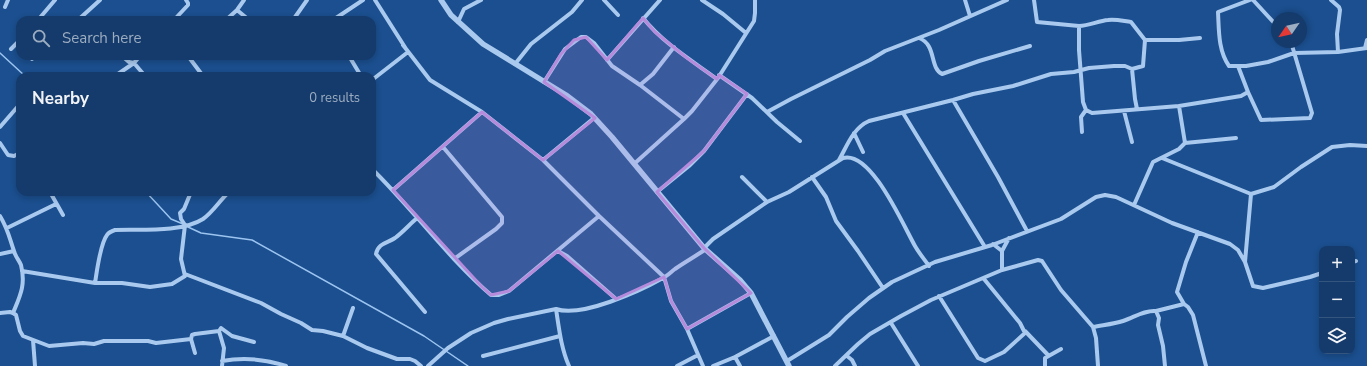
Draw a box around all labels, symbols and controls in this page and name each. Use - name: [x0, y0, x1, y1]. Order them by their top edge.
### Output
- north arrow: [1271, 12, 1307, 48]
- search box: [16, 16, 376, 60]
- icon: search: [30, 27, 52, 49]
- text: Search here: [62, 28, 142, 48]
- text: Nearby: [32, 87, 89, 110]
- text: 0 results: [309, 89, 360, 107]
- map controls: [1319, 246, 1355, 354]
- button: +: [1319, 246, 1355, 282]
- button: −: [1319, 282, 1355, 318]
- button: layers: [1319, 318, 1355, 354]

